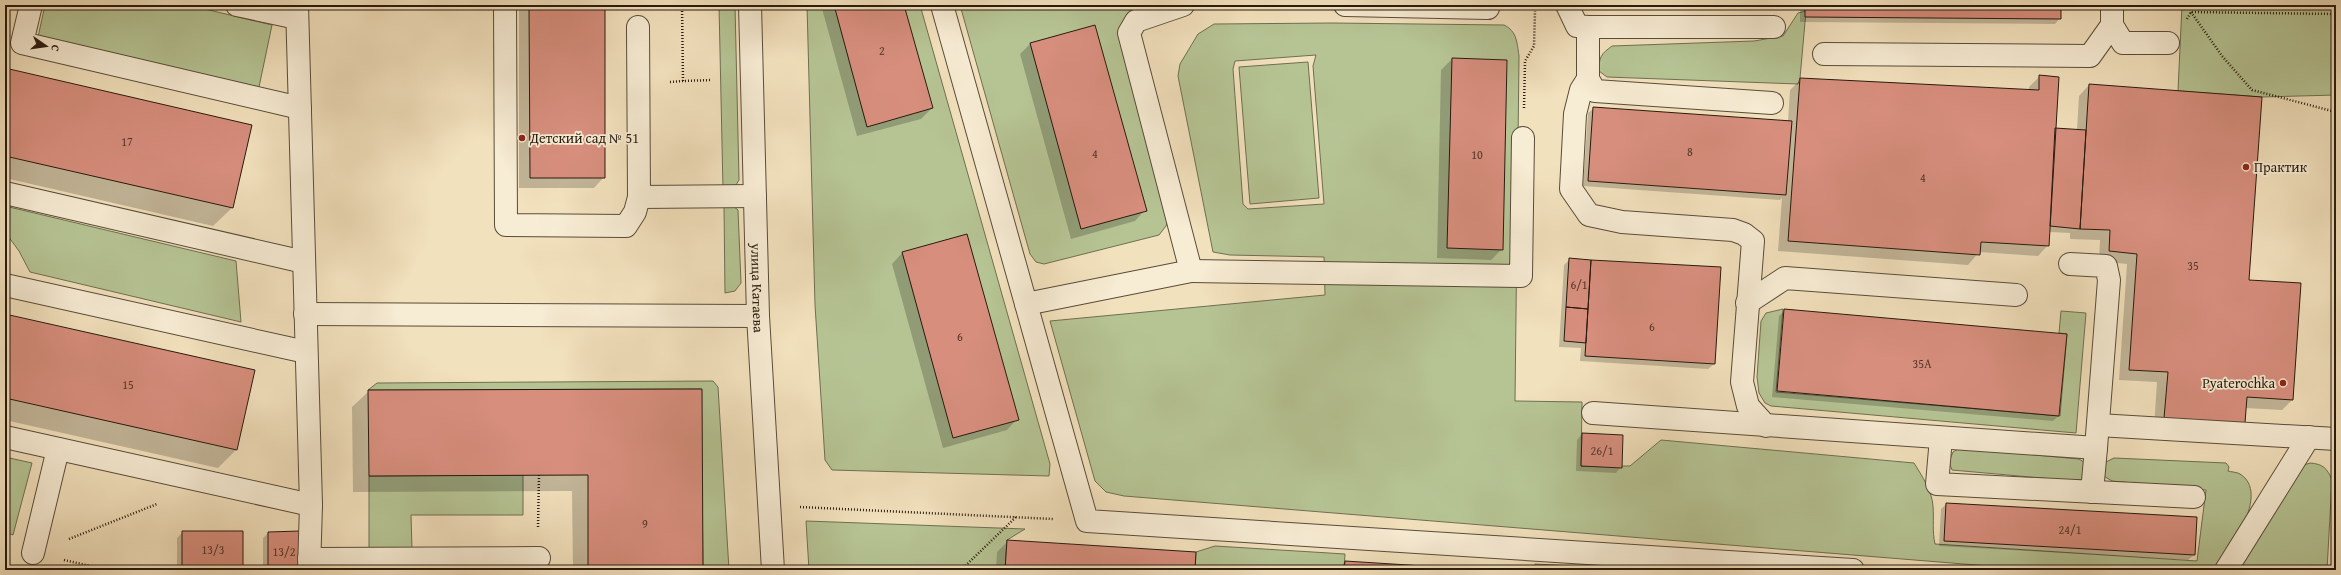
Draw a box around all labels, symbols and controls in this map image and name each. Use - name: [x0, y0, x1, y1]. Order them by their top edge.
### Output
- north arrow: [26, 26, 66, 66]
- house number: 2: [879, 42, 885, 59]
- text: С: [47, 43, 64, 53]
- place label: Детский сад № 51: [529, 128, 639, 148]
- house number: 17: [121, 133, 133, 150]
- marker: Детский сад № 51: [517, 133, 527, 143]
- house number: 8: [1687, 143, 1693, 160]
- house number: 4: [1092, 145, 1098, 162]
- house number: 10: [1471, 146, 1483, 163]
- place label: Практик: [2254, 157, 2308, 177]
- marker: Практик: [2241, 162, 2251, 172]
- house number: 4: [1920, 169, 1926, 186]
- street label: улица Катаева: [746, 242, 769, 334]
- house number: 35: [2187, 257, 2199, 274]
- house number: 6/1: [1570, 276, 1588, 293]
- house number: 6: [1649, 318, 1655, 335]
- house number: 6: [957, 328, 963, 345]
- house number: 35А: [1913, 355, 1932, 372]
- place label: Pyaterochka: [2202, 373, 2275, 393]
- house number: 15: [122, 376, 134, 393]
- marker: Pyaterochka: [2278, 378, 2288, 388]
- house number: 26/1: [1591, 442, 1614, 459]
- house number: 9: [642, 515, 648, 532]
- house number: 24/1: [2059, 521, 2082, 538]
- house number: 13/3: [202, 541, 225, 558]
- house number: 13/2: [273, 543, 296, 560]

